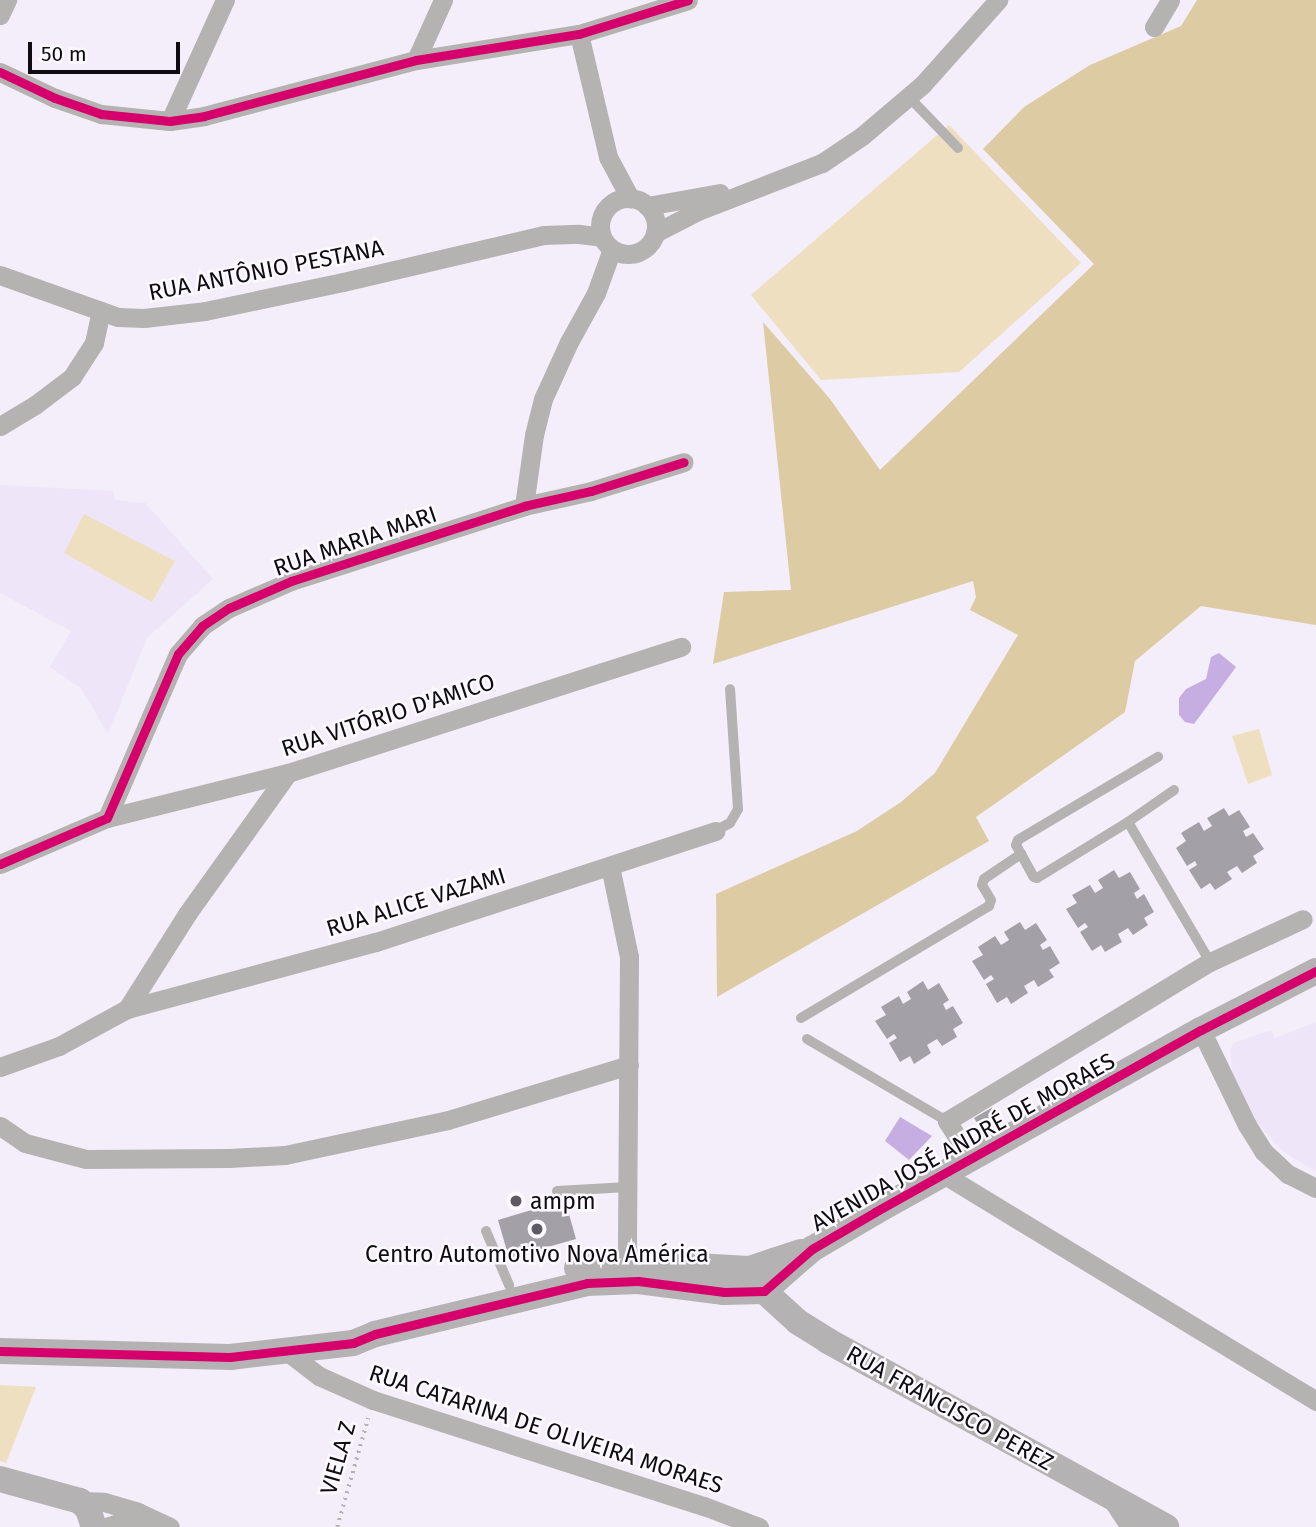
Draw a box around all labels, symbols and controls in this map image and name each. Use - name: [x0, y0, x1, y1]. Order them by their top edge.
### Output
- scale bar: [32, 28, 184, 72]
- text: 50 m: [41, 41, 87, 67]
- street label: RUA ANTÔNIO PESTANA: [146, 234, 386, 306]
- street label: RUA MARIA MARI: [270, 500, 440, 582]
- street label: RUA VITÓRIO D'AMICO: [278, 667, 498, 763]
- street label: RUA ALICE VAZAMI: [323, 862, 509, 942]
- street label: AVENIDA JOSÉ ANDRÉ DE MORAES: [806, 1047, 1120, 1237]
- place label: ampm: [530, 1187, 596, 1215]
- marker: ampm: [508, 1193, 524, 1209]
- marker: Centro Automotivo Nova América: [529, 1221, 545, 1237]
- place label: Centro Automotivo Nova América: [365, 1240, 709, 1268]
- street label: RUA FRANCISCO PEREZ: [842, 1340, 1058, 1476]
- street label: RUA CATARINA DE OLIVEIRA MORAES: [366, 1359, 726, 1499]
- street label: VIELA Z: [314, 1418, 362, 1498]

